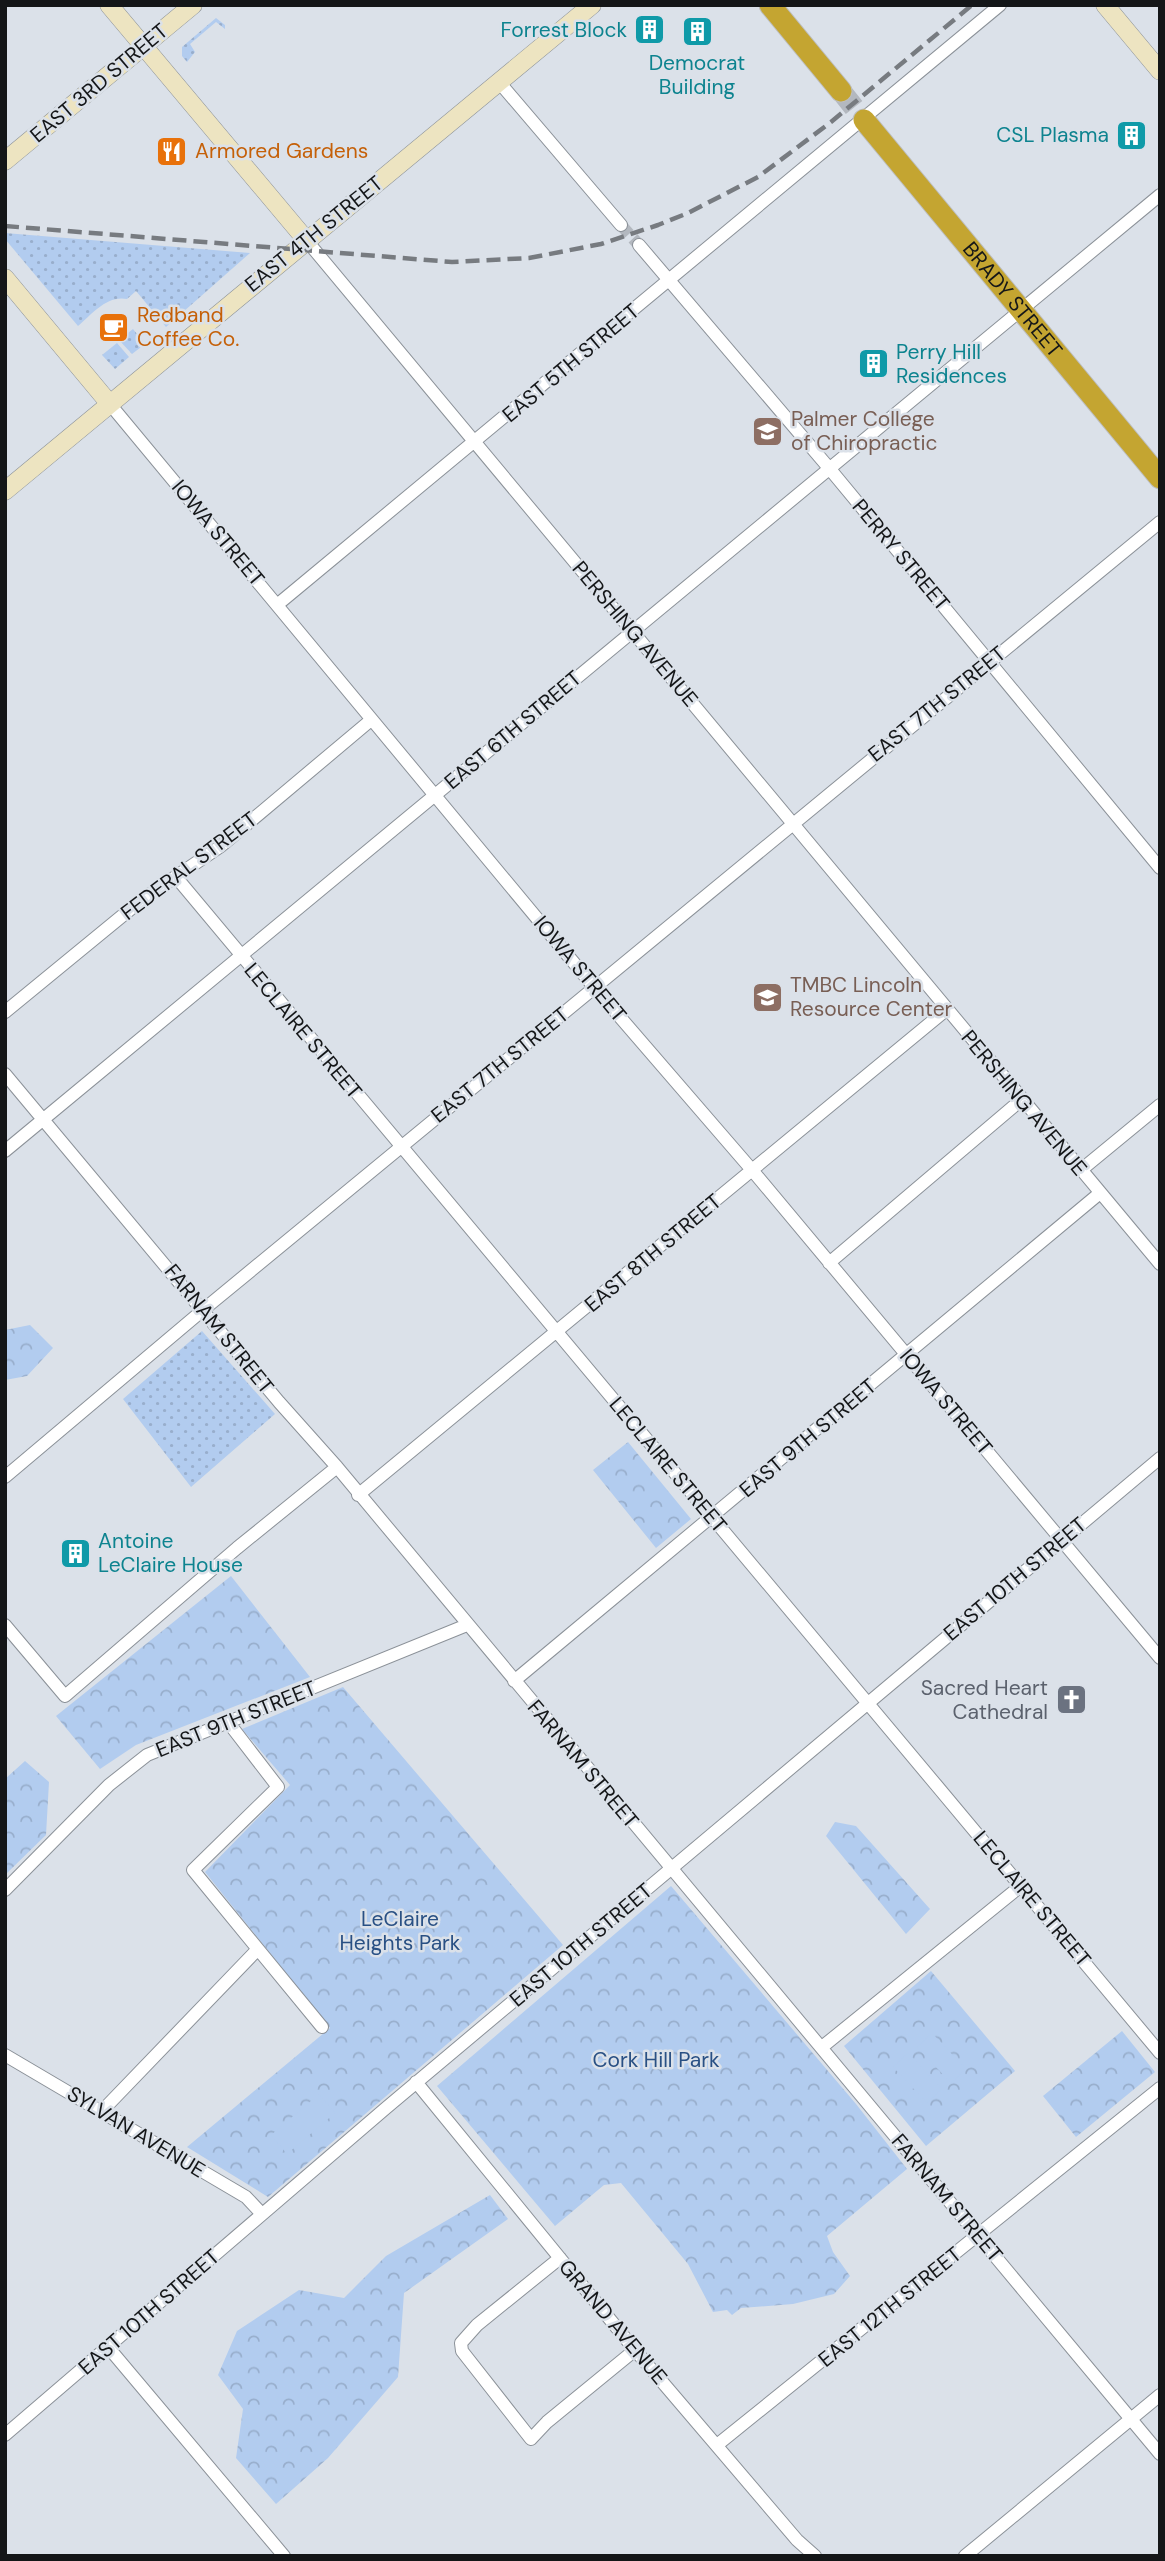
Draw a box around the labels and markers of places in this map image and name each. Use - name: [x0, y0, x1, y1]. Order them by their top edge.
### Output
- building icon: Forrest Block: [633, 13, 667, 47]
- building icon: Democrat Building: [680, 14, 714, 48]
- place label: Forrest Block: [500, 16, 627, 44]
- place label: Democrat Building: [649, 49, 745, 101]
- building icon: CSL Plasma: [1115, 118, 1149, 152]
- place label: CSL Plasma: [996, 121, 1109, 149]
- restaurant icon: Armored Gardens: [155, 134, 189, 168]
- place label: Armored Gardens: [195, 137, 368, 165]
- place label: Redband Coffee Co.: [137, 301, 239, 353]
- cafe icon: Redband Coffee Co.: [97, 310, 131, 344]
- place label: Perry Hill Residences: [896, 338, 1007, 390]
- building icon: Perry Hill Residences: [856, 347, 890, 381]
- place label: Palmer College of Chiropractic: [791, 405, 938, 457]
- school or university icon: Palmer College of Chiropractic: [751, 414, 785, 448]
- place label: TMBC Lincoln Resource Center: [790, 971, 953, 1023]
- school or university icon: TMBC Lincoln Resource Center: [750, 980, 784, 1014]
- place label: Antoine LeClaire House: [98, 1527, 243, 1579]
- building icon: Antoine LeClaire House: [58, 1536, 92, 1570]
- place label: Sacred Heart Cathedral: [921, 1674, 1048, 1726]
- church icon: Sacred Heart Cathedral: [1054, 1683, 1088, 1717]

